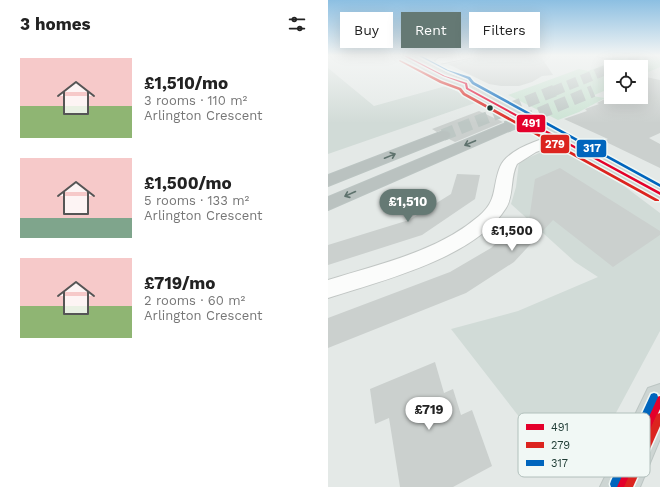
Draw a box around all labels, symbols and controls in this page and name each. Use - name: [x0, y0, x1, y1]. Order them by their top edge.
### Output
- chip: Buy: [340, 12, 393, 48]
- chip: Rent: [401, 12, 461, 48]
- chip: Filters: [469, 12, 540, 48]
- icon: filters: [286, 13, 308, 35]
- text: 3 homes: [20, 14, 91, 34]
- map controls: [604, 60, 648, 104]
- button: locate: [604, 60, 648, 104]
- text: £1,510/mo: [144, 73, 228, 93]
- icon: home: [52, 74, 100, 122]
- text: 3 rooms · 110 m²: [144, 93, 247, 108]
- unlabelled marker: [485, 103, 495, 113]
- text: Arlington Crescent: [144, 108, 263, 123]
- line badge: 491: [516, 114, 546, 133]
- text: 491: [522, 117, 540, 130]
- line badge: 279: [540, 134, 570, 154]
- text: 279: [545, 138, 565, 151]
- one-way arrow: [464, 139, 476, 147]
- line badge: 317: [576, 139, 607, 158]
- text: 317: [583, 142, 601, 155]
- one-way arrow: [384, 152, 396, 159]
- text: £1,500/mo: [144, 173, 232, 193]
- icon: home: [52, 174, 100, 222]
- pin: £1,510: [375, 189, 441, 223]
- one-way arrow: [345, 191, 357, 198]
- text: 5 rooms · 133 m²: [144, 193, 249, 208]
- text: £1,510: [388, 194, 428, 209]
- text: Arlington Crescent: [144, 208, 263, 223]
- pin: £1,500: [479, 218, 545, 252]
- text: £1,500: [491, 223, 533, 238]
- text: £719/mo: [144, 273, 215, 293]
- icon: home: [52, 274, 100, 322]
- text: 2 rooms · 60 m²: [144, 293, 245, 308]
- text: Arlington Crescent: [144, 308, 263, 323]
- pin: £719: [405, 397, 453, 431]
- text: £719: [414, 402, 444, 417]
- legend: [518, 413, 650, 477]
- text: 491: [551, 421, 569, 434]
- text: 279: [551, 439, 570, 452]
- text: 317: [551, 457, 568, 470]

